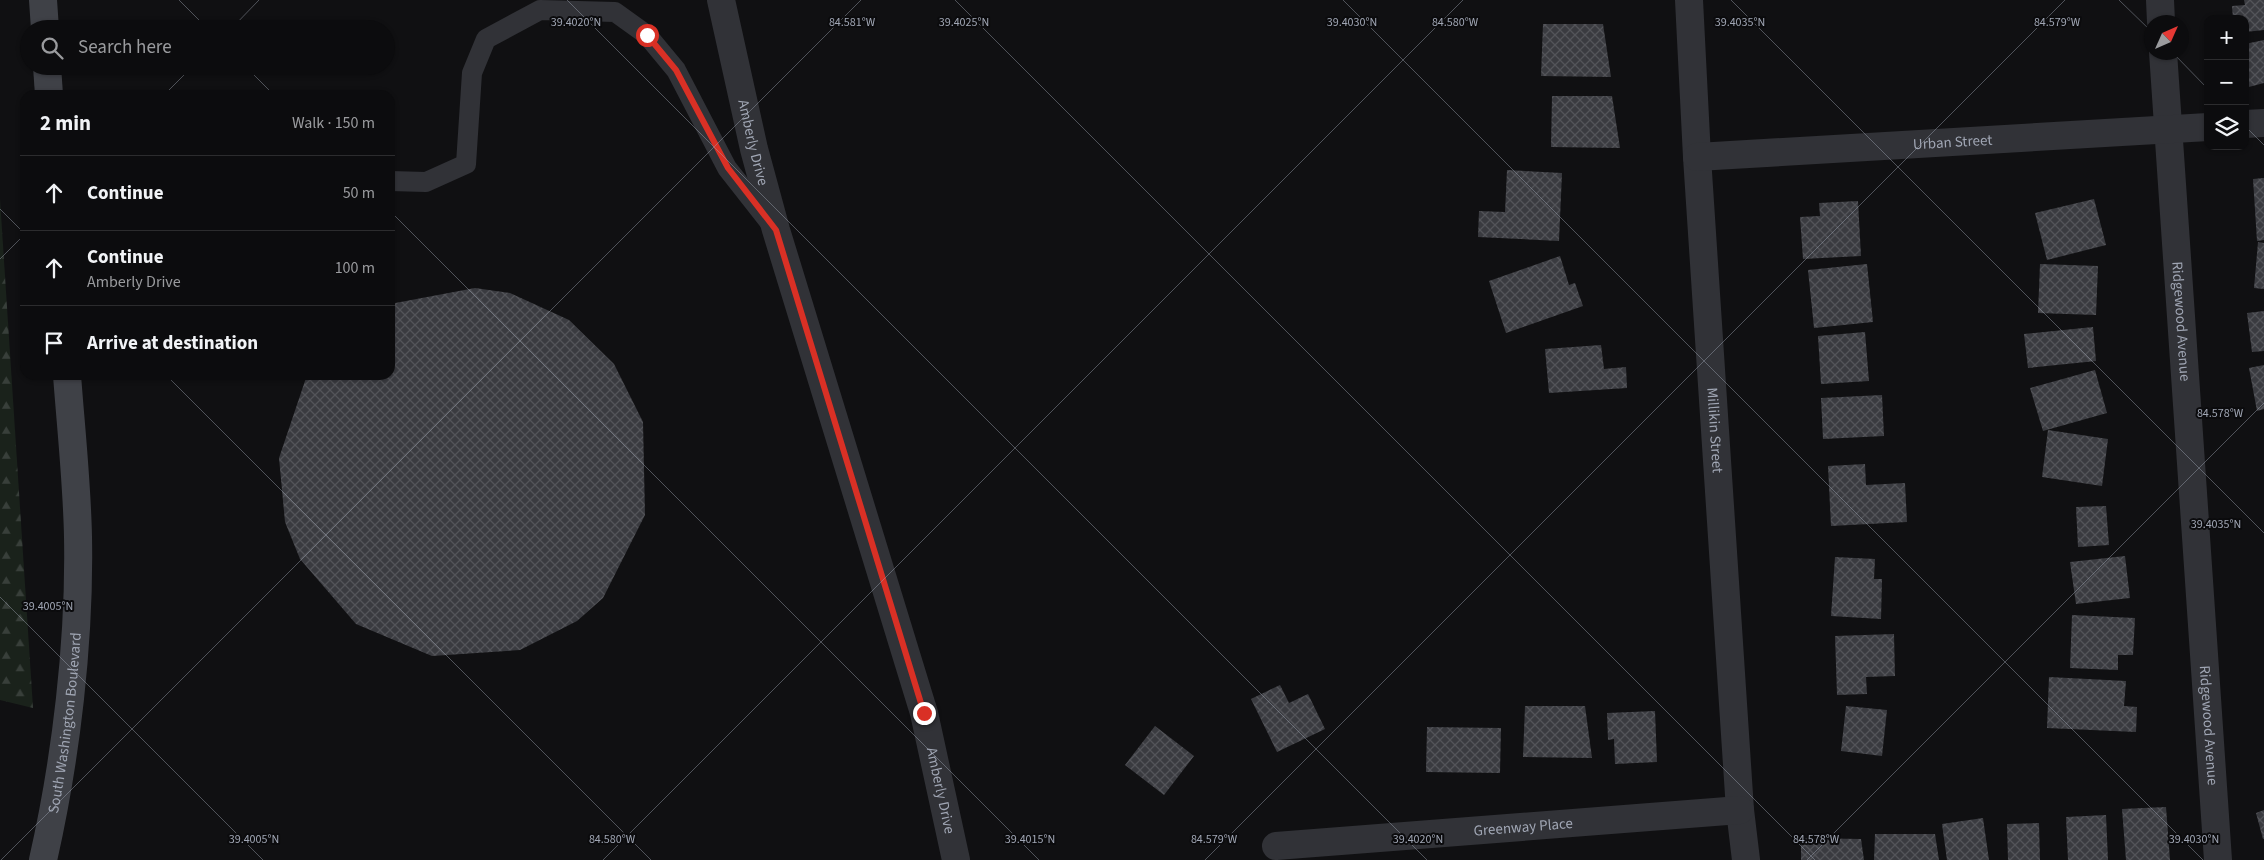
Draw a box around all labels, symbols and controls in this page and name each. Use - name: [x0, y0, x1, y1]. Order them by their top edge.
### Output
- text: 39.4020°N: [551, 14, 601, 31]
- text: 84.581°W: [829, 14, 876, 31]
- text: 39.4025°N: [939, 14, 989, 31]
- text: 39.4030°N: [1327, 14, 1377, 31]
- text: 84.580°W: [1432, 14, 1479, 31]
- text: 39.4035°N: [1715, 14, 1765, 31]
- text: 84.579°W: [2034, 14, 2081, 31]
- north arrow: [2144, 15, 2189, 60]
- map controls: [2204, 15, 2249, 150]
- button: +: [2204, 15, 2249, 60]
- search box: [20, 20, 395, 75]
- route start: [636, 24, 659, 47]
- icon: search: [38, 34, 66, 62]
- text: Search here: [78, 34, 172, 61]
- button: −: [2204, 60, 2249, 105]
- street label: Amberly Drive: [732, 97, 773, 188]
- button: layers: [2204, 105, 2249, 150]
- text: 2 min: [40, 108, 91, 138]
- text: Walk · 150 m: [292, 112, 375, 134]
- street label: Urban Street: [1912, 130, 1993, 155]
- icon: ahead: [40, 179, 68, 207]
- text: Continue: [87, 180, 164, 207]
- text: 50 m: [343, 182, 375, 204]
- text: Continue: [87, 244, 164, 271]
- icon: ahead: [40, 254, 68, 282]
- text: 100 m: [335, 257, 375, 279]
- street label: Ridgewood Avenue: [2166, 261, 2195, 382]
- text: Amberly Drive: [87, 271, 181, 293]
- icon: arrive: [40, 329, 68, 357]
- text: Arrive at destination: [87, 330, 258, 357]
- street label: Millikin Street: [1701, 387, 1728, 474]
- text: 84.578°W: [2197, 405, 2244, 422]
- text: 39.4035°N: [2191, 516, 2241, 533]
- text: 39.4005°N: [23, 598, 73, 615]
- street label: South Washington Boulevard: [43, 632, 87, 815]
- street label: Ridgewood Avenue: [2194, 665, 2223, 786]
- route end: [913, 702, 936, 725]
- street label: Amberly Drive: [921, 745, 960, 836]
- street label: Greenway Place: [1473, 813, 1574, 842]
- text: 39.4005°N: [229, 831, 279, 848]
- text: 84.580°W: [589, 831, 636, 848]
- text: 39.4015°N: [1005, 831, 1055, 848]
- text: 84.579°W: [1191, 831, 1238, 848]
- text: 39.4020°N: [1393, 831, 1443, 848]
- text: 84.578°W: [1793, 831, 1840, 848]
- text: 39.4030°N: [2169, 831, 2219, 848]

